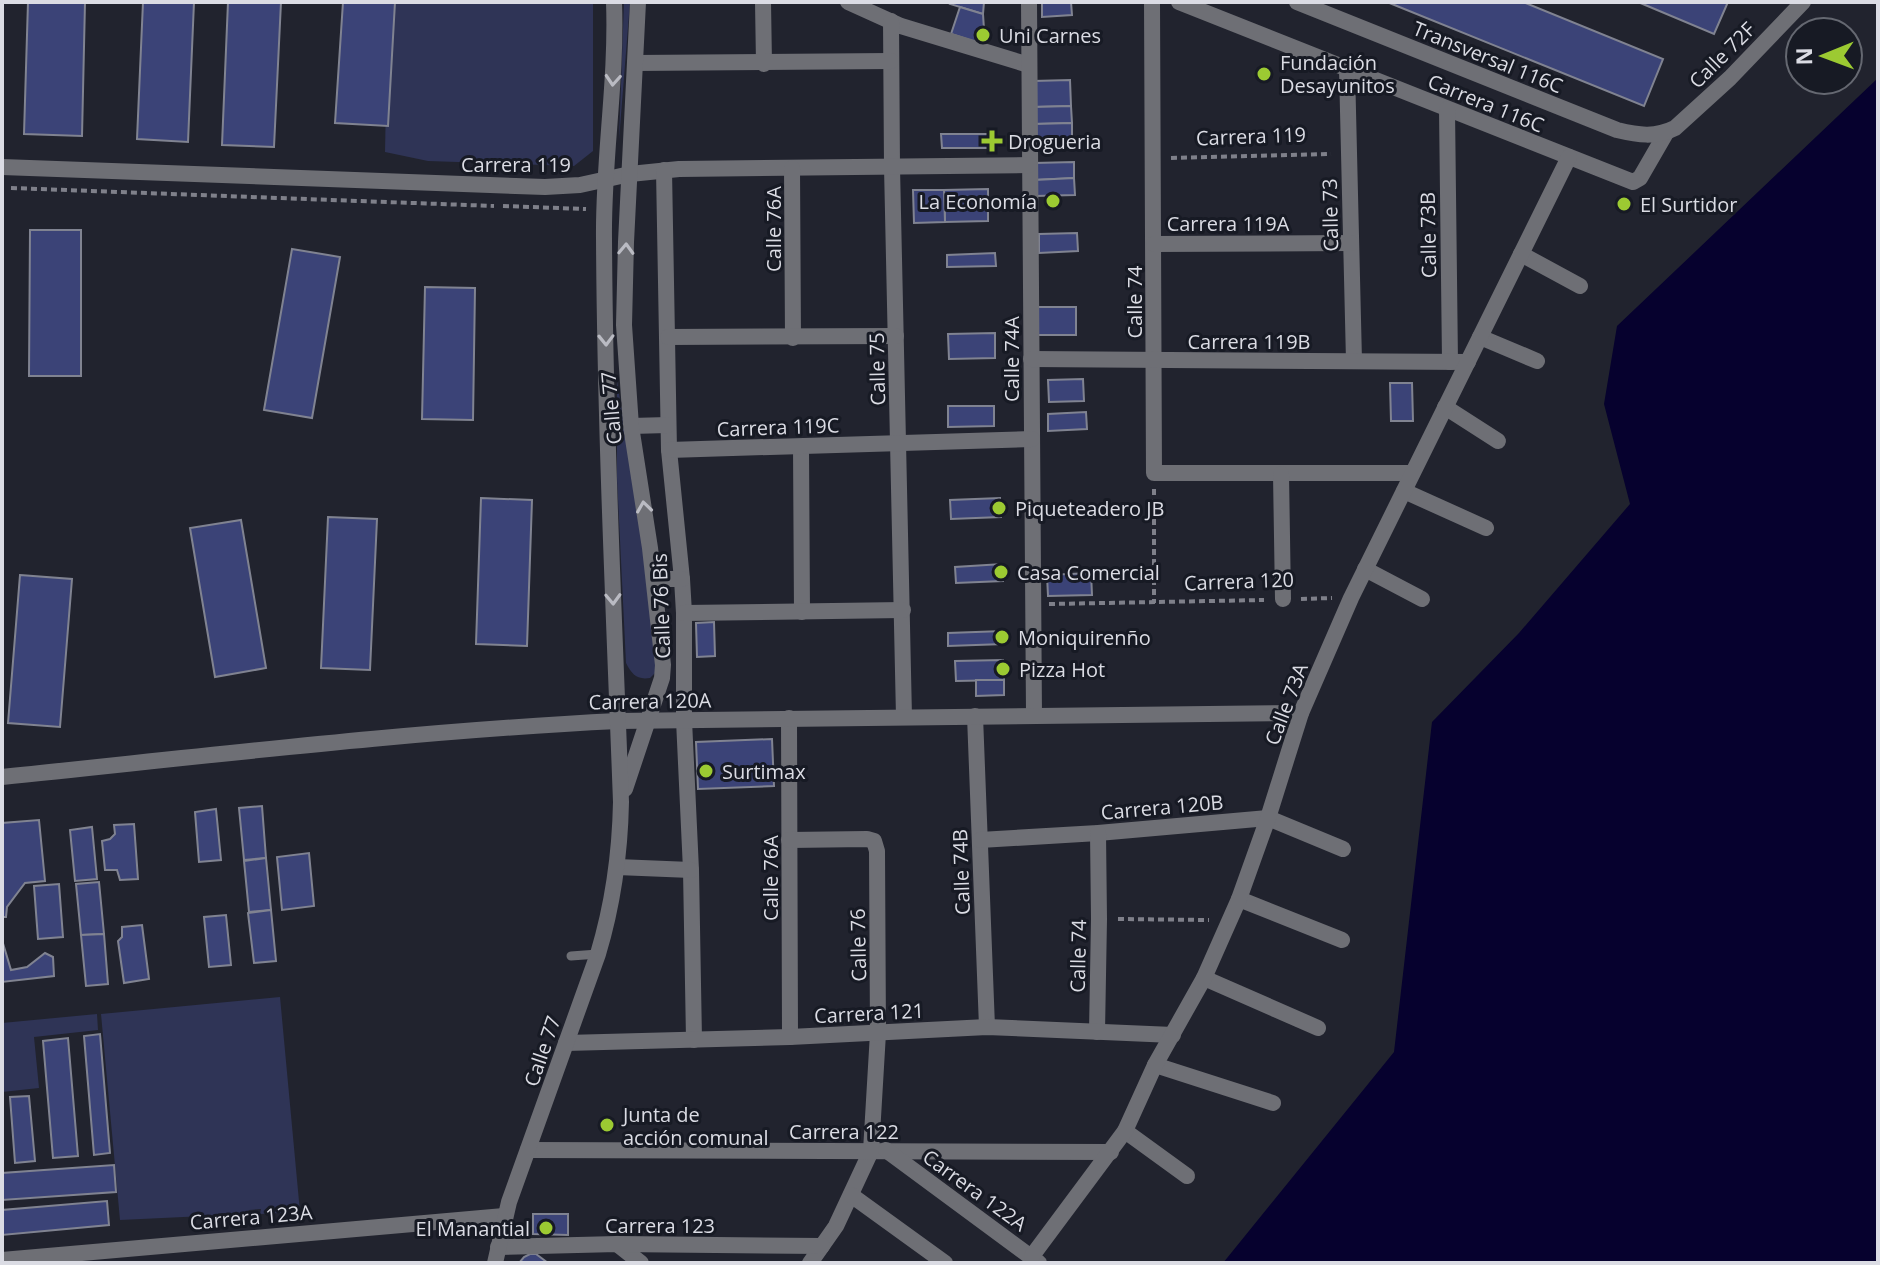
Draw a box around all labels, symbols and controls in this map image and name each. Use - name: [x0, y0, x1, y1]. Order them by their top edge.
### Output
- street label: Transversal 116C: [1409, 15, 1567, 99]
- street label: Calle 72F: [1683, 16, 1761, 94]
- north arrow: [1784, 16, 1864, 96]
- place label: Uni Carnes: [999, 22, 1101, 49]
- marker: Uni Carnes: [974, 26, 992, 44]
- text: N: [1788, 47, 1818, 66]
- place label: Fundación Desayunitos: [1280, 49, 1395, 99]
- marker: Fundación Desayunitos: [1255, 65, 1273, 83]
- street label: Carrera 116C: [1424, 68, 1548, 138]
- one-way arrow: [605, 74, 622, 87]
- street label: Carrera 119: [1196, 121, 1306, 151]
- place label: Drogueria: [1008, 128, 1101, 155]
- marker: Drogueria: [983, 132, 1001, 150]
- street label: Carrera 119: [461, 151, 571, 178]
- street label: Calle 73: [1316, 178, 1344, 252]
- street label: Calle 76A: [760, 186, 787, 272]
- place label: La Economía: [919, 188, 1037, 215]
- place label: El Surtidor: [1640, 191, 1737, 218]
- marker: La Economía: [1044, 192, 1062, 210]
- street label: Calle 73B: [1414, 192, 1442, 278]
- marker: El Surtidor: [1615, 195, 1633, 213]
- street label: Carrera 119A: [1167, 210, 1290, 237]
- one-way arrow: [617, 242, 634, 255]
- street label: Calle 74: [1121, 265, 1148, 339]
- street label: Calle 74A: [998, 316, 1025, 402]
- street label: Carrera 119B: [1188, 328, 1311, 355]
- street label: Calle 75: [863, 332, 891, 406]
- one-way arrow: [597, 334, 615, 347]
- street label: Calle 77: [594, 370, 628, 446]
- street label: Carrera 119C: [716, 411, 840, 443]
- place label: Piqueteadero JB: [1015, 495, 1164, 522]
- marker: Piqueteadero JB: [990, 499, 1008, 517]
- one-way arrow: [636, 501, 653, 514]
- street label: Calle 76 Bis: [646, 553, 676, 659]
- place label: Casa Comercial: [1017, 559, 1160, 586]
- marker: Casa Comercial: [992, 563, 1010, 581]
- street label: Carrera 120: [1184, 566, 1294, 596]
- one-way arrow: [604, 593, 621, 606]
- place label: Moniquirenño: [1018, 624, 1151, 651]
- marker: Moniquirenño: [993, 628, 1011, 646]
- place label: Pizza Hot: [1019, 656, 1105, 683]
- street label: Calle 73A: [1258, 659, 1314, 749]
- marker: Pizza Hot: [994, 660, 1012, 678]
- street label: Carrera 120A: [588, 686, 712, 716]
- place label: Surtimax: [722, 758, 806, 785]
- marker: Surtimax: [697, 762, 715, 780]
- street label: Carrera 120B: [1100, 788, 1224, 826]
- street label: Calle 74B: [946, 829, 976, 915]
- street label: Calle 76A: [757, 835, 784, 921]
- street label: Calle 76: [844, 908, 872, 982]
- street label: Calle 74: [1064, 919, 1092, 993]
- street label: Carrera 121: [813, 997, 925, 1029]
- street label: Calle 77: [517, 1012, 567, 1090]
- place label: Junta de acción comunal: [621, 1101, 769, 1151]
- marker: Junta de acción comunal: [598, 1116, 616, 1134]
- street label: Carrera 122: [789, 1118, 899, 1145]
- street label: Carrera 122A: [917, 1143, 1033, 1237]
- street label: Carrera 123A: [189, 1198, 314, 1236]
- street label: Carrera 123: [605, 1212, 715, 1239]
- place label: El Manantial: [416, 1215, 530, 1242]
- marker: El Manantial: [537, 1219, 555, 1237]

